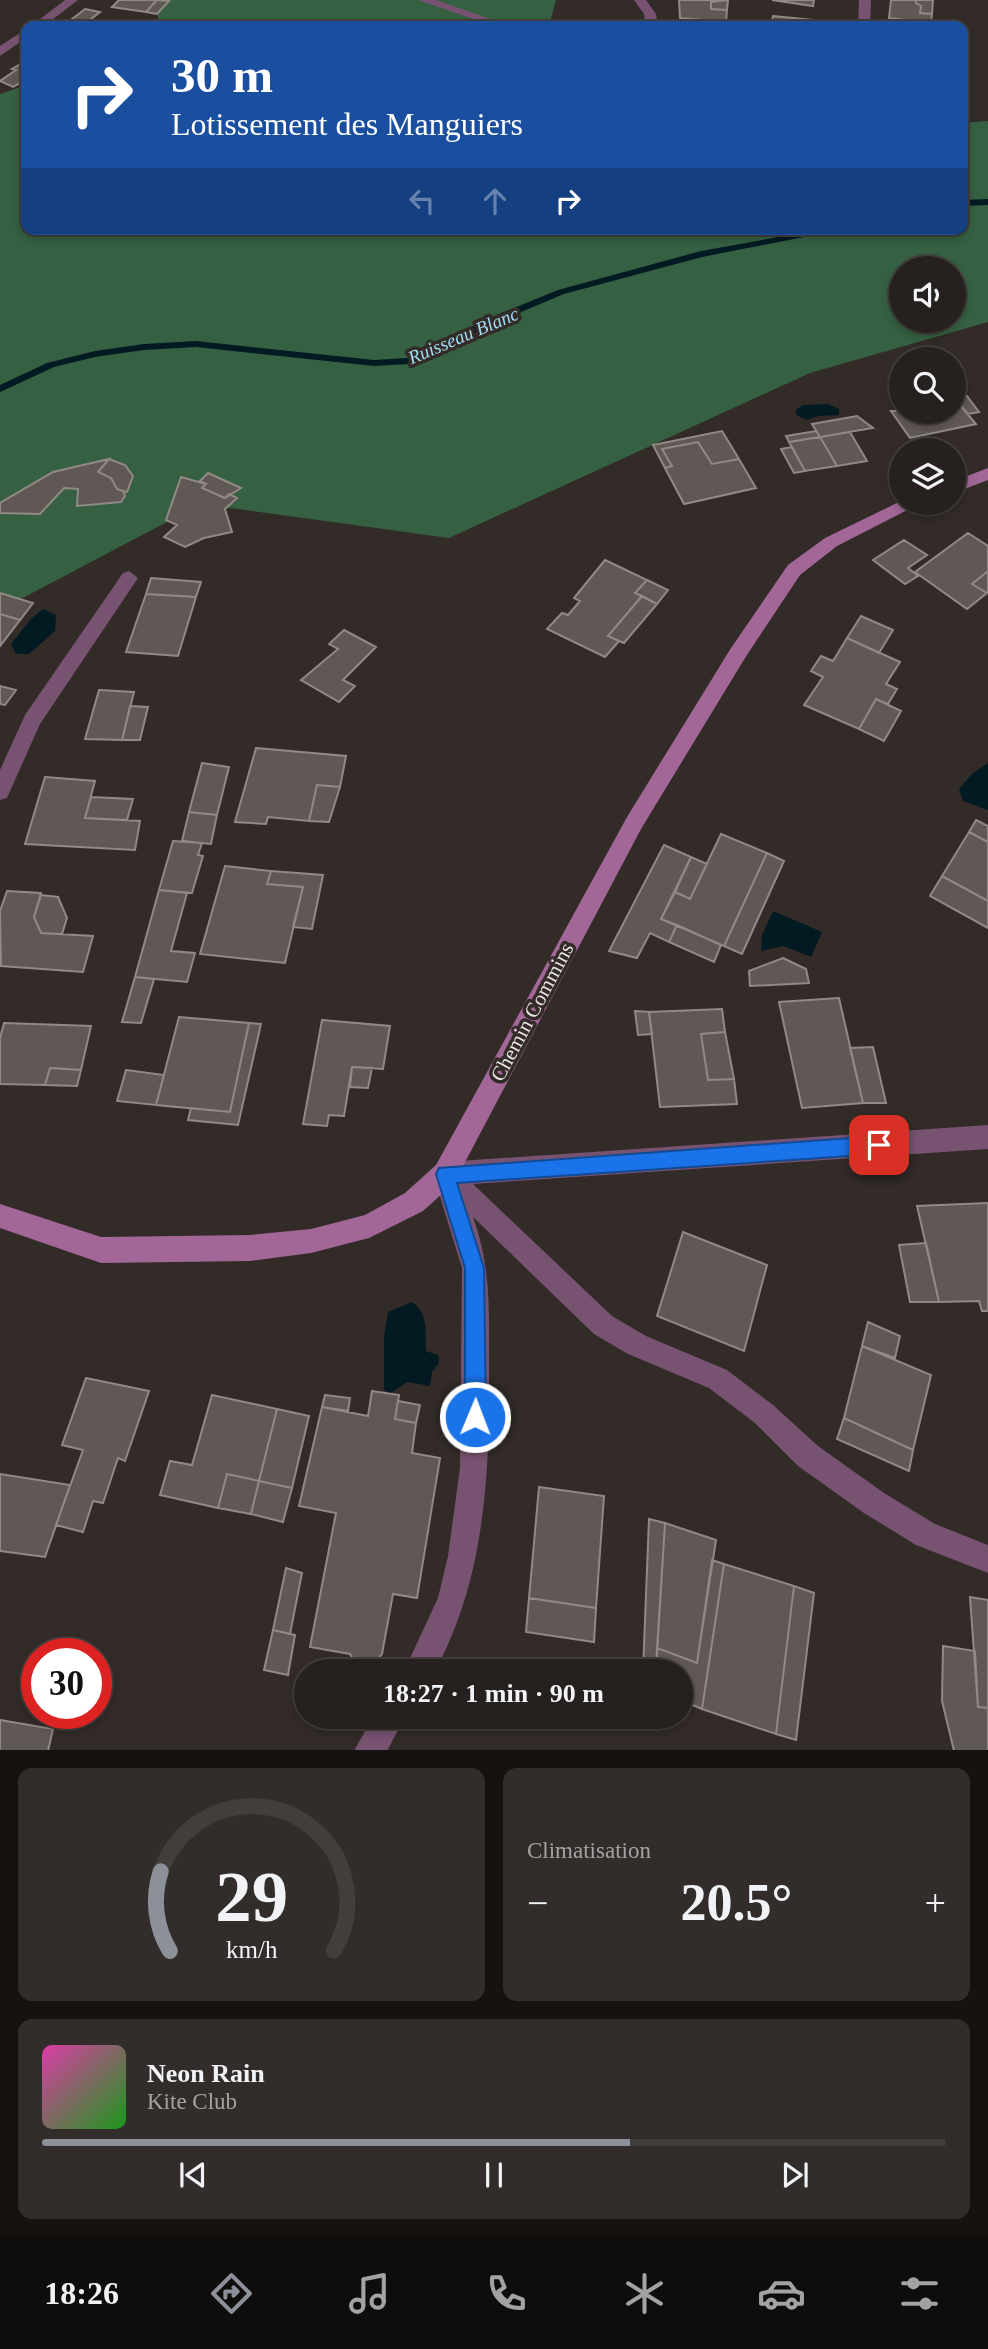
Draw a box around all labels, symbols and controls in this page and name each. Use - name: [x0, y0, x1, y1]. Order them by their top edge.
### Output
- text: 30 m: [171, 48, 273, 103]
- icon: right: [56, 49, 147, 140]
- text: Lotissement des Manguiers: [171, 106, 523, 142]
- icon: left: [403, 182, 441, 220]
- icon: ahead: [476, 182, 514, 220]
- icon: right: [549, 182, 587, 220]
- map controls: [889, 256, 966, 515]
- button: sound: [889, 256, 966, 333]
- water label: Ruisseau Blanc: [404, 303, 522, 369]
- button: search: [889, 347, 966, 424]
- button: layers: [889, 438, 966, 515]
- street label: Chemin Commins: [485, 939, 579, 1085]
- pin: [849, 1115, 909, 1175]
- icon: arrive: [860, 1126, 898, 1164]
- position arrow: [438, 1380, 512, 1454]
- speed limit sign: 30: [21, 1638, 112, 1729]
- text: 18:27 · 1 min · 90 m: [383, 1679, 604, 1708]
- text: Climatisation: [527, 1838, 651, 1863]
- text: 29: [215, 1856, 288, 1937]
- text: 20.5°: [681, 1874, 792, 1931]
- text: −: [527, 1882, 548, 1924]
- text: +: [925, 1882, 946, 1924]
- text: km/h: [226, 1935, 278, 1962]
- text: Neon Rain: [147, 2059, 265, 2088]
- text: Kite Club: [147, 2089, 237, 2114]
- icon: previous: [174, 2156, 212, 2194]
- icon: pause: [475, 2156, 513, 2194]
- icon: next: [776, 2156, 814, 2194]
- icon: directions: [207, 2269, 256, 2318]
- icon: music: [345, 2269, 394, 2318]
- icon: phone: [482, 2269, 531, 2318]
- icon: climate: [620, 2269, 669, 2318]
- icon: car: [757, 2269, 806, 2318]
- icon: filters: [895, 2269, 944, 2318]
- text: 18:26: [44, 2275, 119, 2311]

